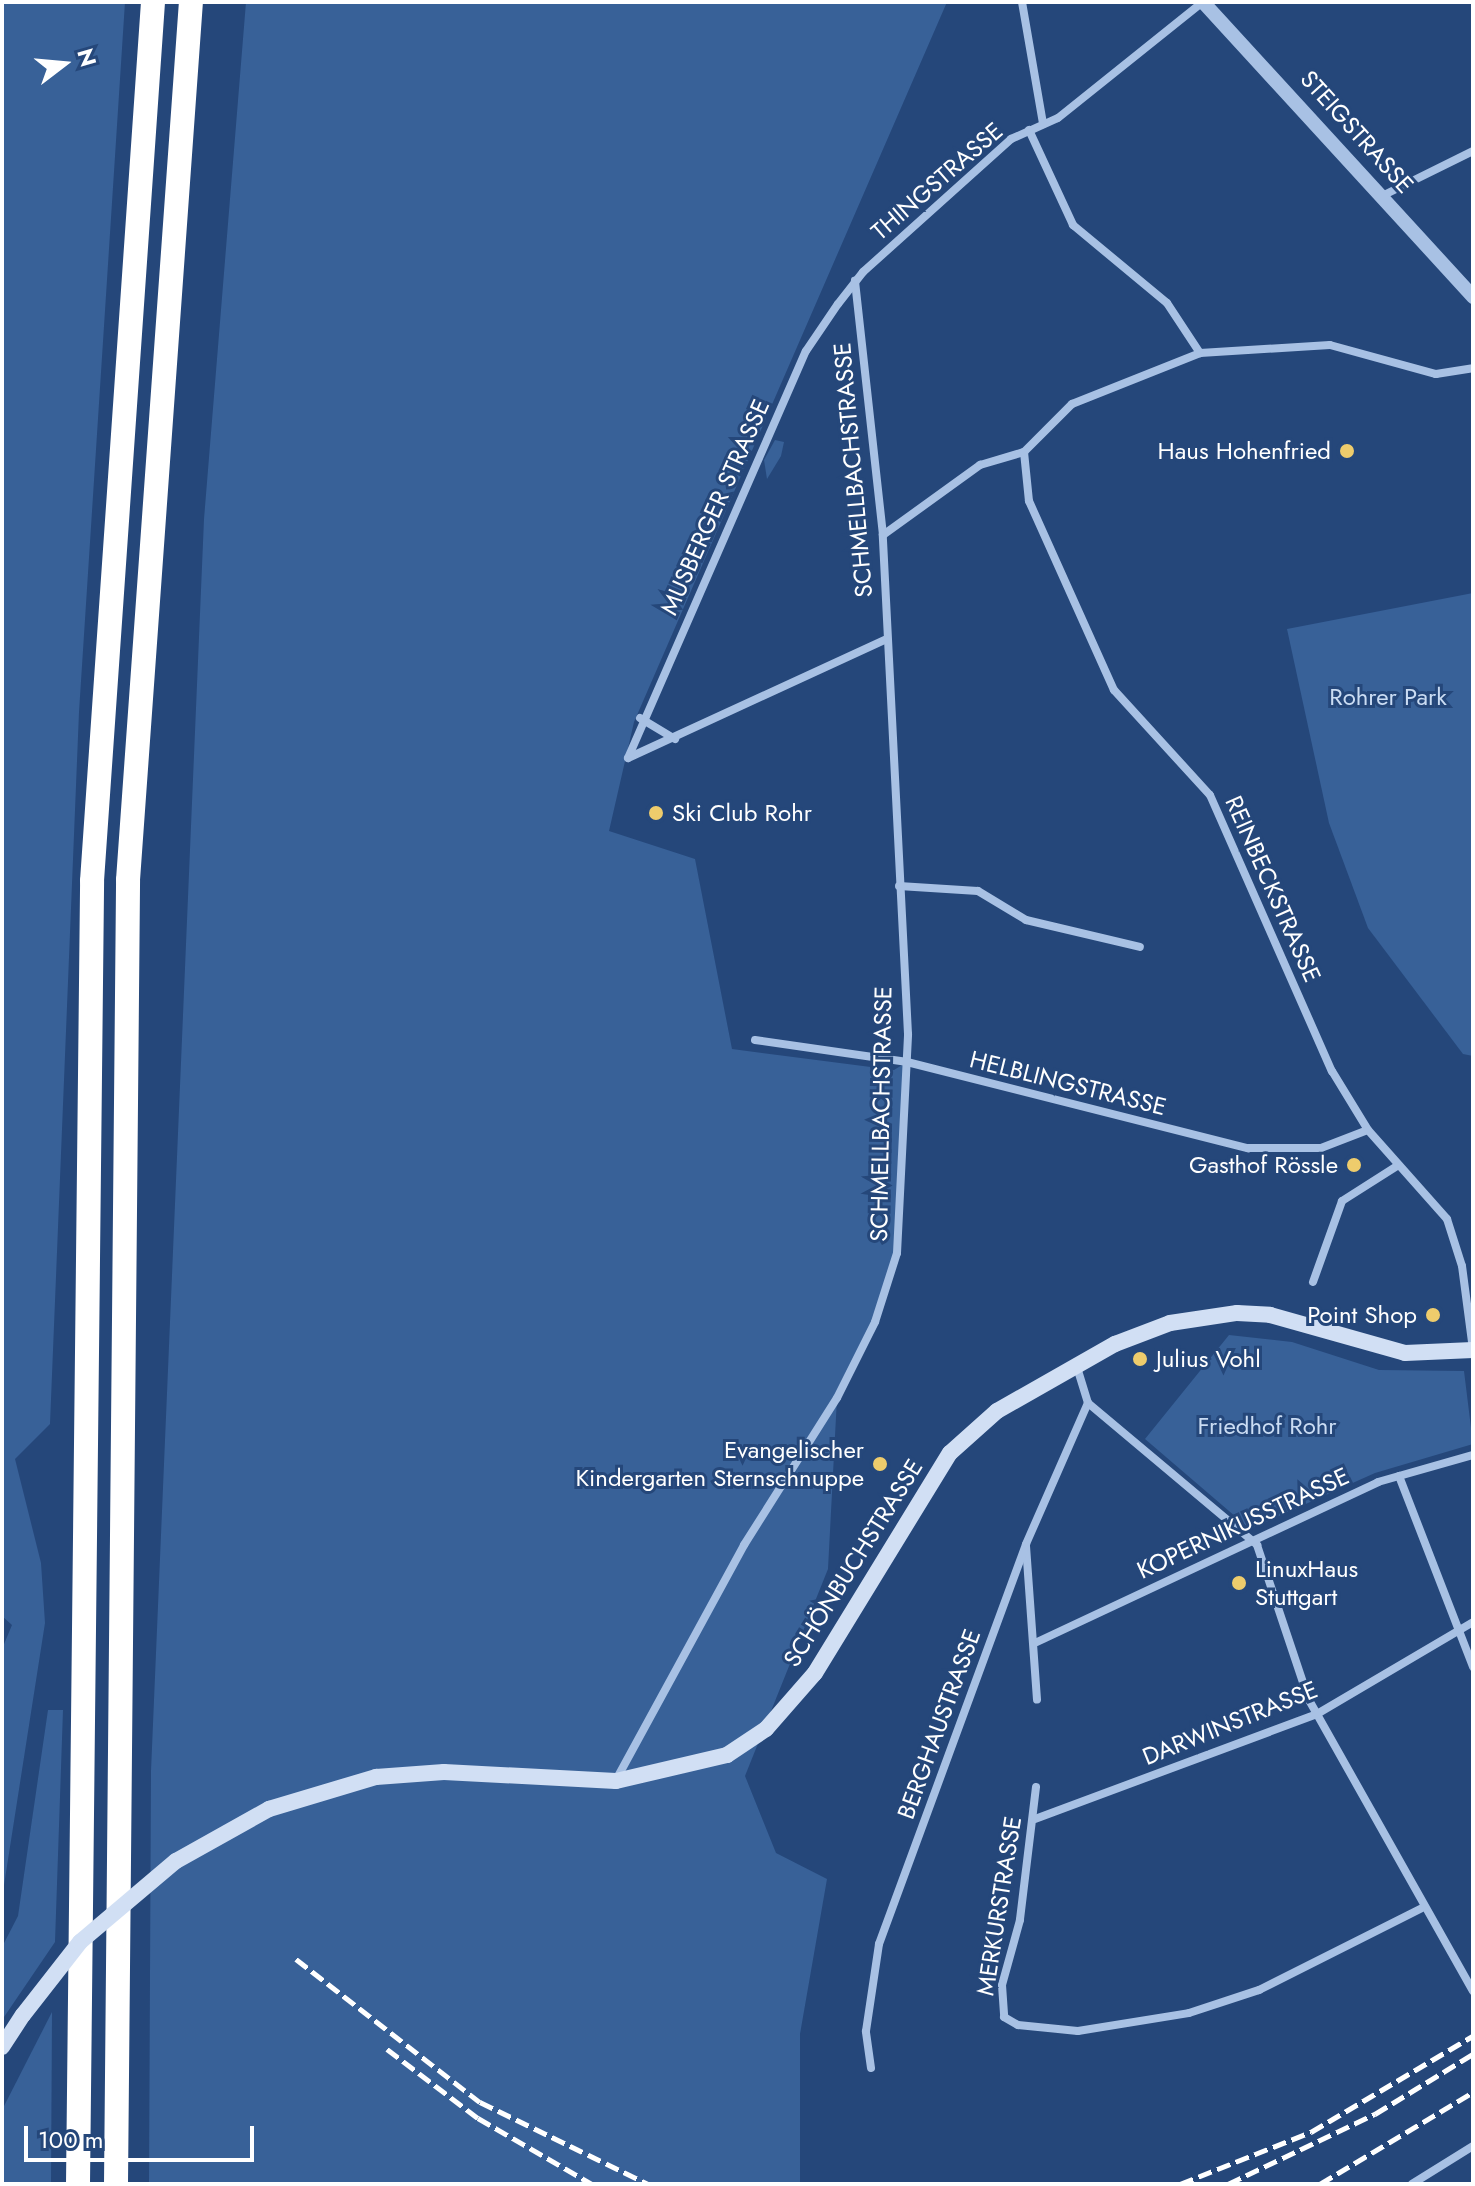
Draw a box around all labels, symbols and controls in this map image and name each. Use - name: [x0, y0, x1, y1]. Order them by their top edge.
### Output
- north arrow: [24, 24, 104, 104]
- text: N: [69, 45, 105, 70]
- street label: STEIGSTRASSE: [1294, 65, 1420, 199]
- street label: THINGSTRASSE: [865, 116, 1009, 246]
- street label: SCHMELLBACHSTRASSE: [828, 341, 878, 599]
- street label: MUSBERGER STRASSE: [654, 395, 776, 619]
- place label: Haus Hohenfried: [1158, 437, 1331, 465]
- marker: Haus Hohenfried: [1338, 442, 1356, 460]
- park label: Rohrer Park: [1329, 683, 1447, 711]
- street label: REINBECKSTRASSE: [1219, 791, 1327, 987]
- place label: Ski Club Rohr: [672, 799, 812, 827]
- marker: Ski Club Rohr: [647, 804, 665, 822]
- street label: SCHMELLBACHSTRASSE: [864, 986, 898, 1242]
- street label: HELBLINGSTRASSE: [967, 1045, 1169, 1121]
- place label: Gasthof Rössle: [1189, 1151, 1338, 1179]
- marker: Gasthof Rössle: [1345, 1156, 1363, 1174]
- place label: Point Shop: [1307, 1301, 1417, 1329]
- marker: Point Shop: [1424, 1306, 1442, 1324]
- place label: Julius Vohl: [1156, 1345, 1261, 1373]
- marker: Julius Vohl: [1131, 1350, 1149, 1368]
- park label: Friedhof Rohr: [1197, 1412, 1337, 1440]
- place label: Evangelischer Kindergarten Sternschnuppe: [576, 1436, 864, 1492]
- street label: SCHÖNBUCHSTRASSE: [777, 1454, 929, 1672]
- marker: Evangelischer Kindergarten Sternschnuppe: [871, 1455, 889, 1473]
- street label: KOPERNIKUSSTRASSE: [1132, 1461, 1354, 1585]
- place label: LinuxHaus Stuttgart: [1255, 1555, 1358, 1611]
- marker: LinuxHaus Stuttgart: [1230, 1574, 1248, 1592]
- street label: BERGHAUSTRASSE: [891, 1625, 987, 1823]
- street label: DARWINSTRASSE: [1138, 1675, 1322, 1771]
- street label: MERKURSTRASSE: [971, 1814, 1027, 1998]
- scale bar: [28, 2110, 258, 2160]
- text: 100 m: [38, 2122, 104, 2157]

